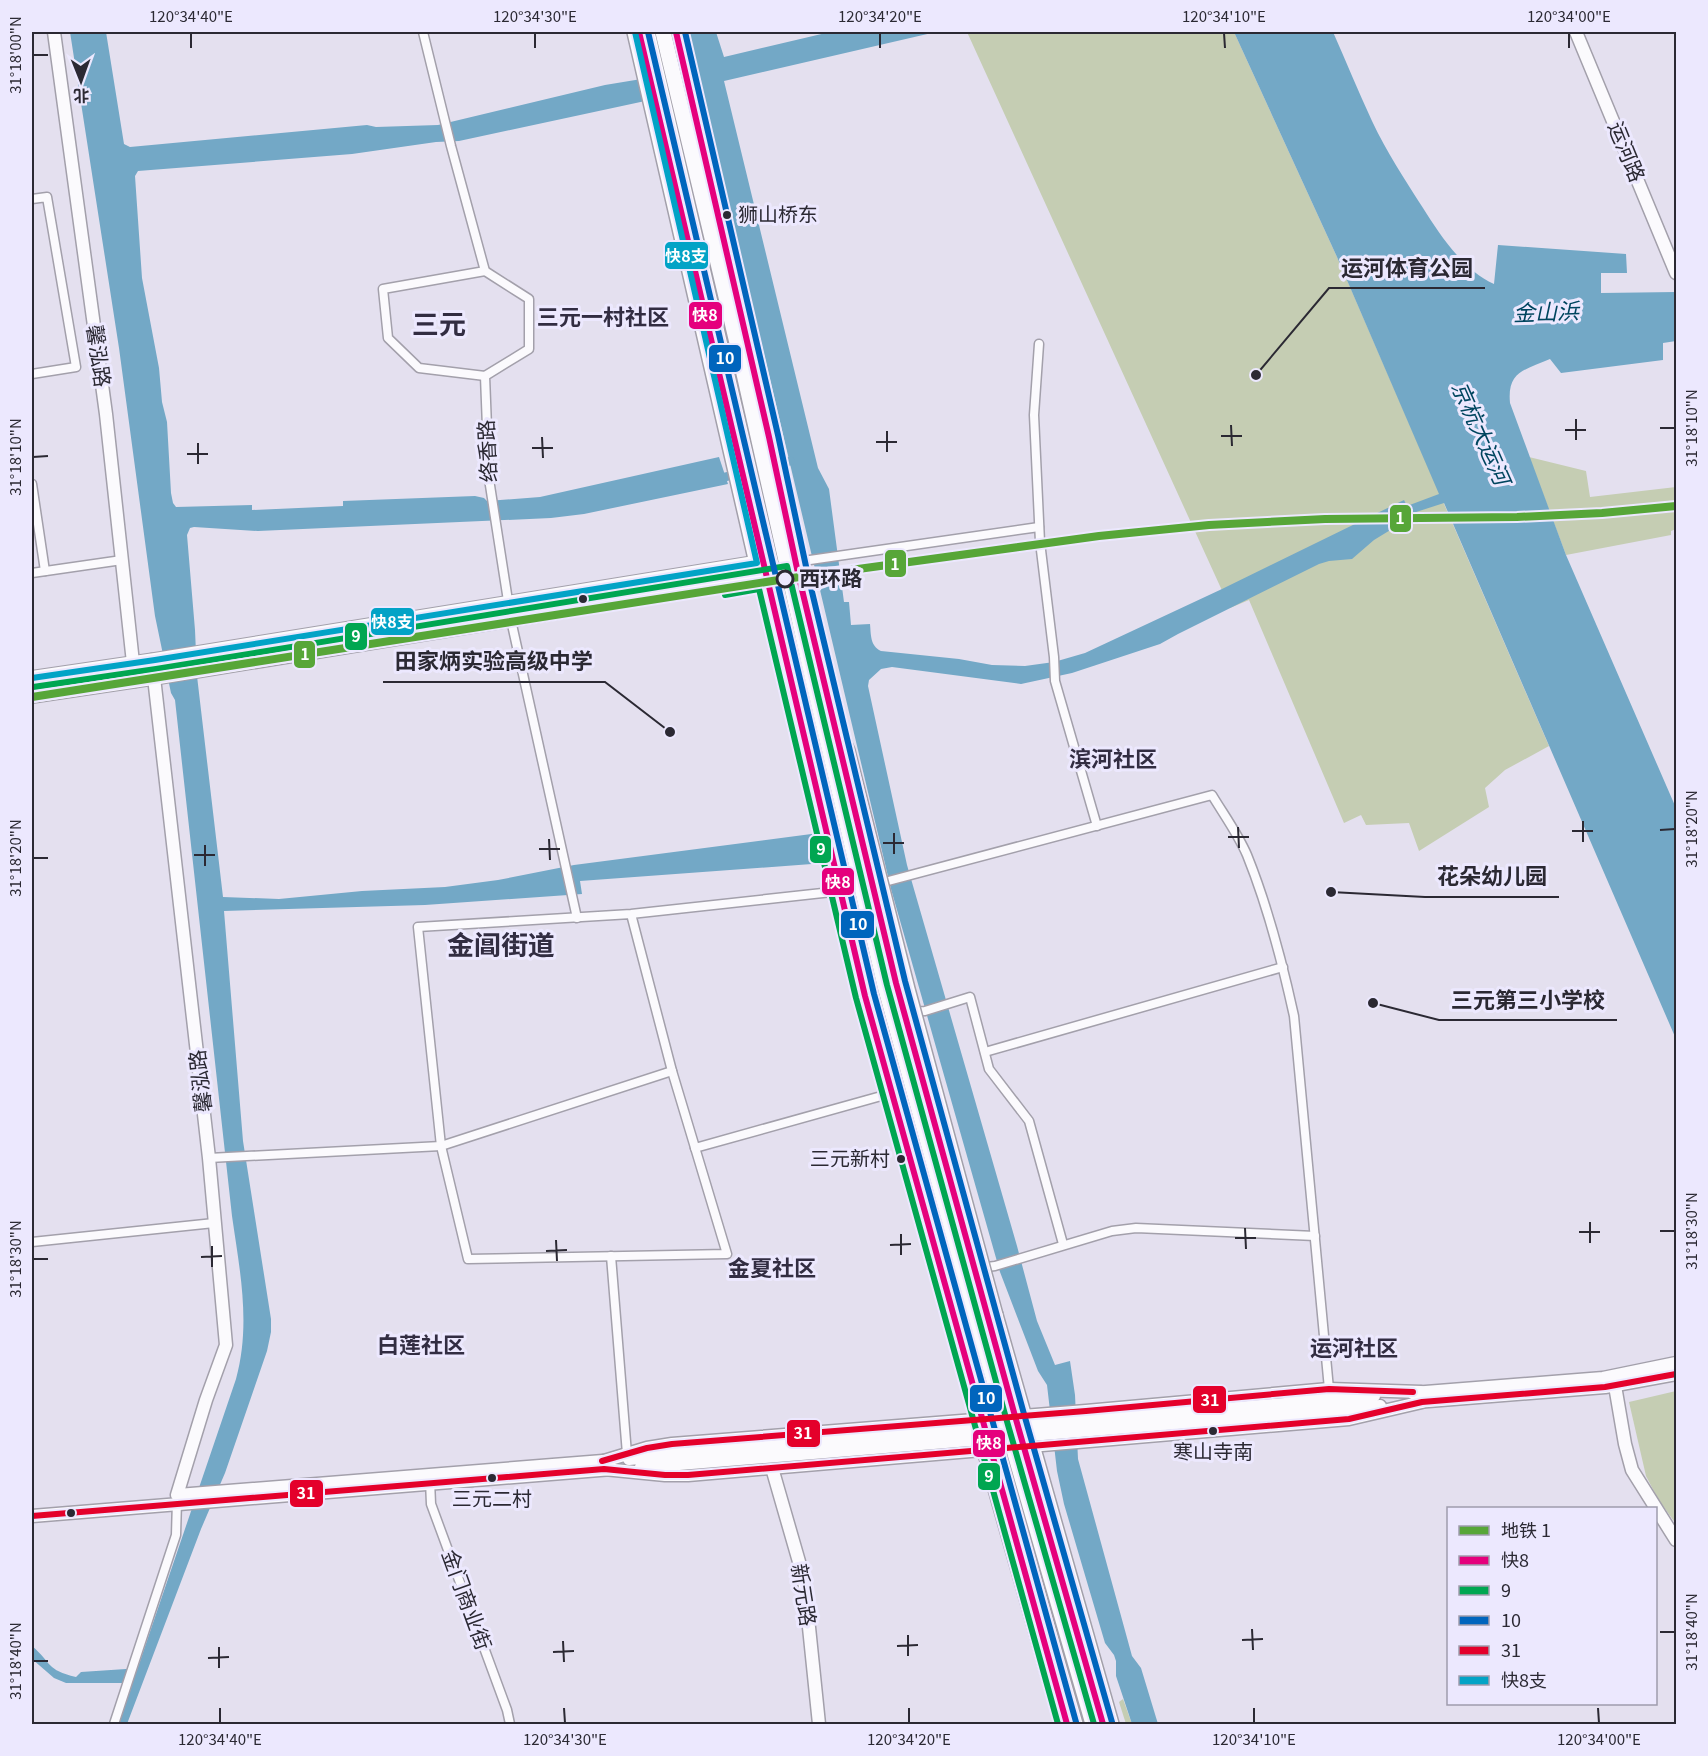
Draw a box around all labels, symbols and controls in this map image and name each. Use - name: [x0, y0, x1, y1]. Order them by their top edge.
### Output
- text: 120°34'40"E: [149, 5, 233, 26]
- text: 120°34'30"E: [493, 5, 577, 26]
- text: 120°34'20"E: [838, 5, 922, 26]
- text: 120°34'10"E: [1182, 5, 1266, 26]
- text: 120°34'00"E: [1527, 5, 1611, 26]
- text: 31°18'00"N: [4, 16, 25, 94]
- north arrow: [51, 51, 111, 111]
- text: 北: [73, 85, 89, 109]
- street label: 运河路: [1602, 116, 1654, 186]
- place label: 狮山桥东: [738, 199, 818, 228]
- marker: 狮山桥东: [721, 209, 733, 221]
- line badge: 快8支: [664, 241, 709, 270]
- text: 快8支: [665, 243, 707, 267]
- callout: 运河体育公园: [1329, 248, 1485, 288]
- text: 运河体育公园: [1341, 250, 1473, 282]
- water label: 金山浜: [1512, 293, 1581, 327]
- district label: 三元一村社区: [537, 299, 669, 331]
- line badge: 快8: [688, 301, 723, 330]
- text: 快8: [692, 302, 718, 326]
- district label: 三元: [412, 303, 466, 342]
- street label: 馨泓路: [81, 322, 119, 389]
- line badge: 10: [708, 344, 742, 373]
- text: 10: [716, 345, 734, 369]
- water label: 京杭大运河: [1446, 375, 1521, 493]
- text: 31°18'10"N: [1680, 389, 1701, 467]
- text: 31°18'10"N: [4, 418, 25, 496]
- street label: 络香路: [469, 419, 503, 483]
- line badge: 1: [1389, 504, 1412, 533]
- text: 1: [1395, 505, 1405, 529]
- line badge: 1: [884, 549, 907, 578]
- text: 1: [890, 551, 900, 575]
- place label: 西环路: [799, 562, 862, 592]
- marker: 西环路: [776, 570, 794, 588]
- unlabelled marker: [577, 593, 589, 605]
- line badge: 快8支: [370, 607, 415, 636]
- text: 快8支: [371, 609, 413, 633]
- line badge: 9: [344, 622, 368, 651]
- text: 9: [351, 623, 361, 647]
- line badge: 1: [293, 640, 316, 669]
- text: 1: [300, 641, 310, 665]
- callout: 田家炳实验高级中学: [383, 642, 605, 682]
- text: 田家炳实验高级中学: [395, 643, 593, 675]
- district label: 滨河社区: [1069, 741, 1157, 773]
- text: 31°18'20"N: [1680, 790, 1701, 868]
- text: 31°18'20"N: [4, 819, 25, 897]
- line badge: 9: [809, 835, 832, 864]
- text: 9: [816, 836, 826, 860]
- callout: 花朵幼儿园: [1425, 857, 1559, 897]
- text: 花朵幼儿园: [1437, 858, 1547, 890]
- line badge: 快8: [821, 867, 855, 896]
- text: 快8: [825, 869, 851, 893]
- line badge: 10: [840, 910, 875, 939]
- text: 10: [849, 911, 867, 935]
- district label: 金阊街道: [447, 924, 555, 963]
- callout: 三元第三小学校: [1439, 980, 1617, 1020]
- text: 三元第三小学校: [1451, 982, 1605, 1014]
- street label: 馨泓路: [181, 1048, 217, 1114]
- place label: 三元新村: [810, 1143, 890, 1172]
- marker: 三元新村: [895, 1153, 907, 1165]
- text: 31°18'30"N: [1680, 1192, 1701, 1270]
- text: 31°18'30"N: [4, 1220, 25, 1298]
- district label: 金夏社区: [728, 1250, 816, 1282]
- district label: 白莲社区: [377, 1327, 465, 1359]
- district label: 运河社区: [1310, 1330, 1398, 1362]
- line badge: 10: [969, 1384, 1003, 1413]
- text: 10: [977, 1385, 995, 1409]
- line badge: 31: [1192, 1385, 1227, 1414]
- text: 31: [1201, 1387, 1219, 1411]
- line badge: 31: [786, 1419, 821, 1448]
- text: 31: [794, 1420, 812, 1444]
- marker: 寒山寺南: [1207, 1425, 1219, 1437]
- line badge: 快8: [972, 1429, 1006, 1458]
- text: 快8: [976, 1430, 1002, 1454]
- place label: 寒山寺南: [1173, 1436, 1253, 1465]
- line badge: 9: [977, 1462, 1001, 1491]
- text: 9: [984, 1463, 994, 1487]
- marker: 三元二村: [486, 1472, 498, 1484]
- line badge: 31: [289, 1479, 324, 1508]
- text: 31: [297, 1480, 315, 1504]
- place label: 三元二村: [452, 1483, 532, 1512]
- unlabelled marker: [65, 1507, 77, 1519]
- legend: [1447, 1507, 1657, 1705]
- text: 地铁 1: [1501, 1516, 1551, 1542]
- street label: 金门商业街: [436, 1545, 500, 1654]
- text: 快8: [1501, 1546, 1529, 1572]
- street label: 新元路: [785, 1561, 825, 1628]
- text: 9: [1501, 1576, 1511, 1602]
- text: 31°18'40"N: [1680, 1593, 1701, 1671]
- text: 10: [1501, 1606, 1521, 1632]
- text: 31°18'40"N: [4, 1622, 25, 1700]
- text: 31: [1501, 1636, 1521, 1662]
- text: 快8支: [1501, 1666, 1547, 1692]
- text: 120°34'40"E: [178, 1728, 262, 1749]
- text: 120°34'30"E: [523, 1728, 607, 1749]
- text: 120°34'20"E: [867, 1728, 951, 1749]
- text: 120°34'10"E: [1212, 1728, 1296, 1749]
- text: 120°34'00"E: [1557, 1728, 1641, 1749]

